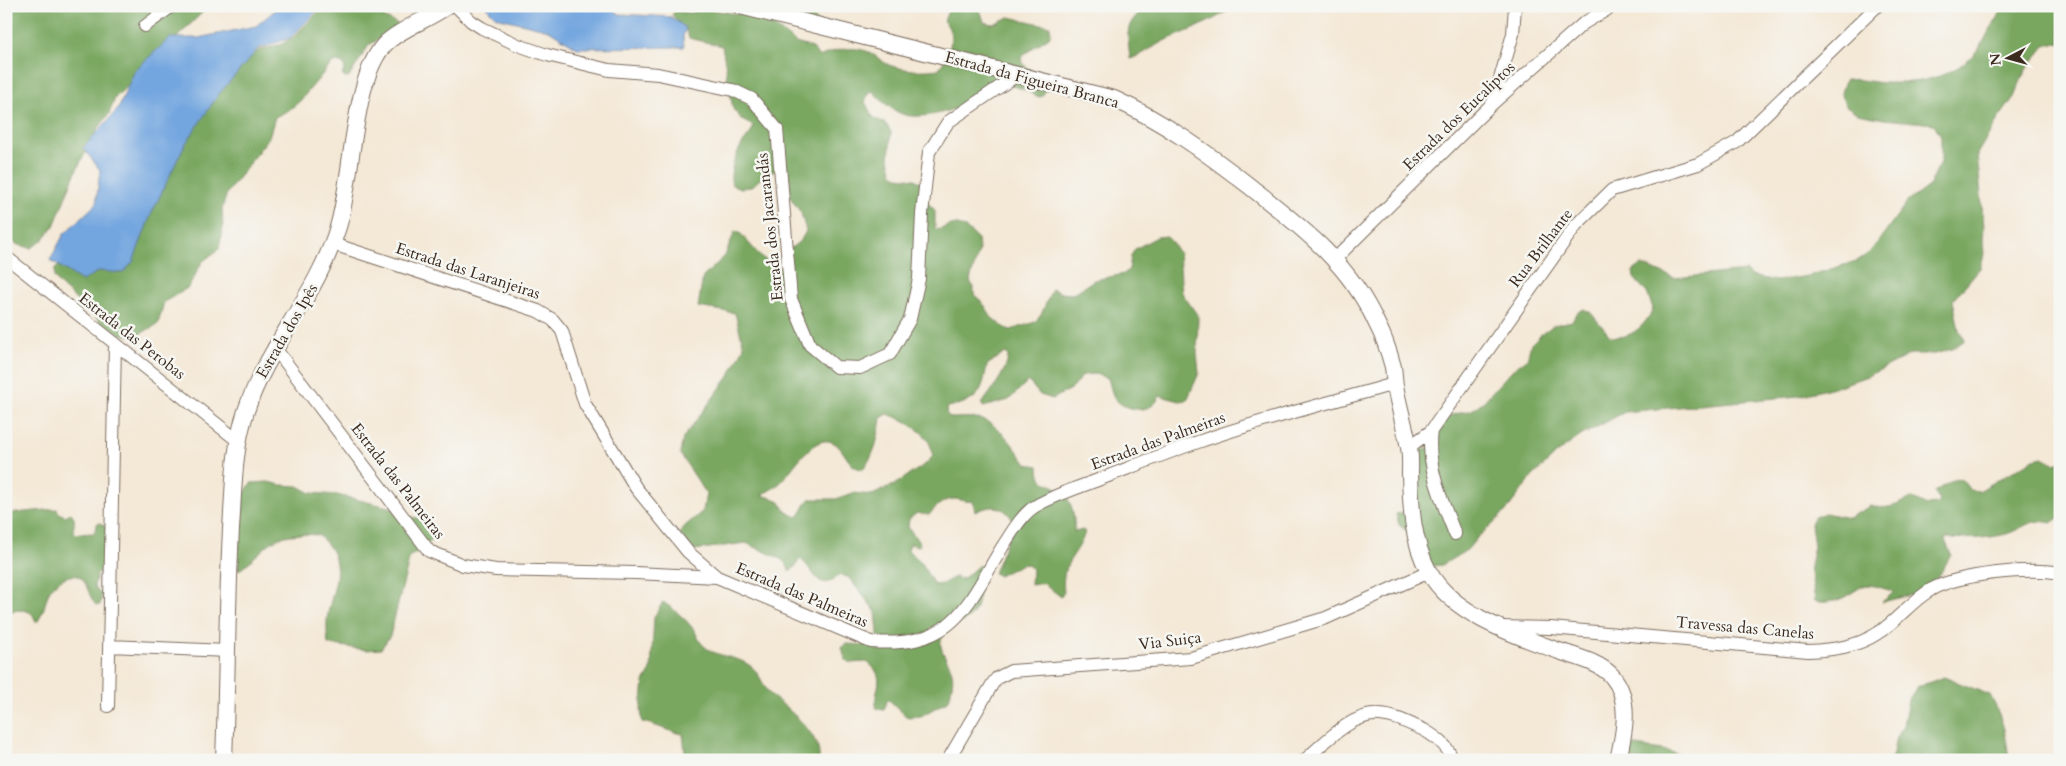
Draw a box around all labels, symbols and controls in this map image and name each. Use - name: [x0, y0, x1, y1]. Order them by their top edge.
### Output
- north arrow: [1984, 32, 2034, 82]
- street label: Estrada da Figueira Branca: [942, 46, 1122, 114]
- text: N: [1985, 52, 2006, 66]
- street label: Estrada dos Eucaliptos: [1398, 56, 1520, 176]
- street label: Estrada dos Jacarandás: [751, 152, 789, 302]
- street label: Rua Brilhante: [1504, 204, 1578, 292]
- street label: Estrada das Laranjeiras: [393, 237, 543, 305]
- street label: Estrada dos Ipês: [251, 280, 323, 382]
- street label: Estrada das Perobas: [74, 287, 190, 385]
- street label: Estrada das Palmeiras: [1088, 406, 1228, 476]
- street label: Estrada das Palmeiras: [346, 418, 450, 544]
- street label: Estrada das Palmeiras: [732, 557, 872, 633]
- street label: Travessa das Canelas: [1675, 611, 1815, 645]
- street label: Via Suiça: [1137, 626, 1203, 656]

